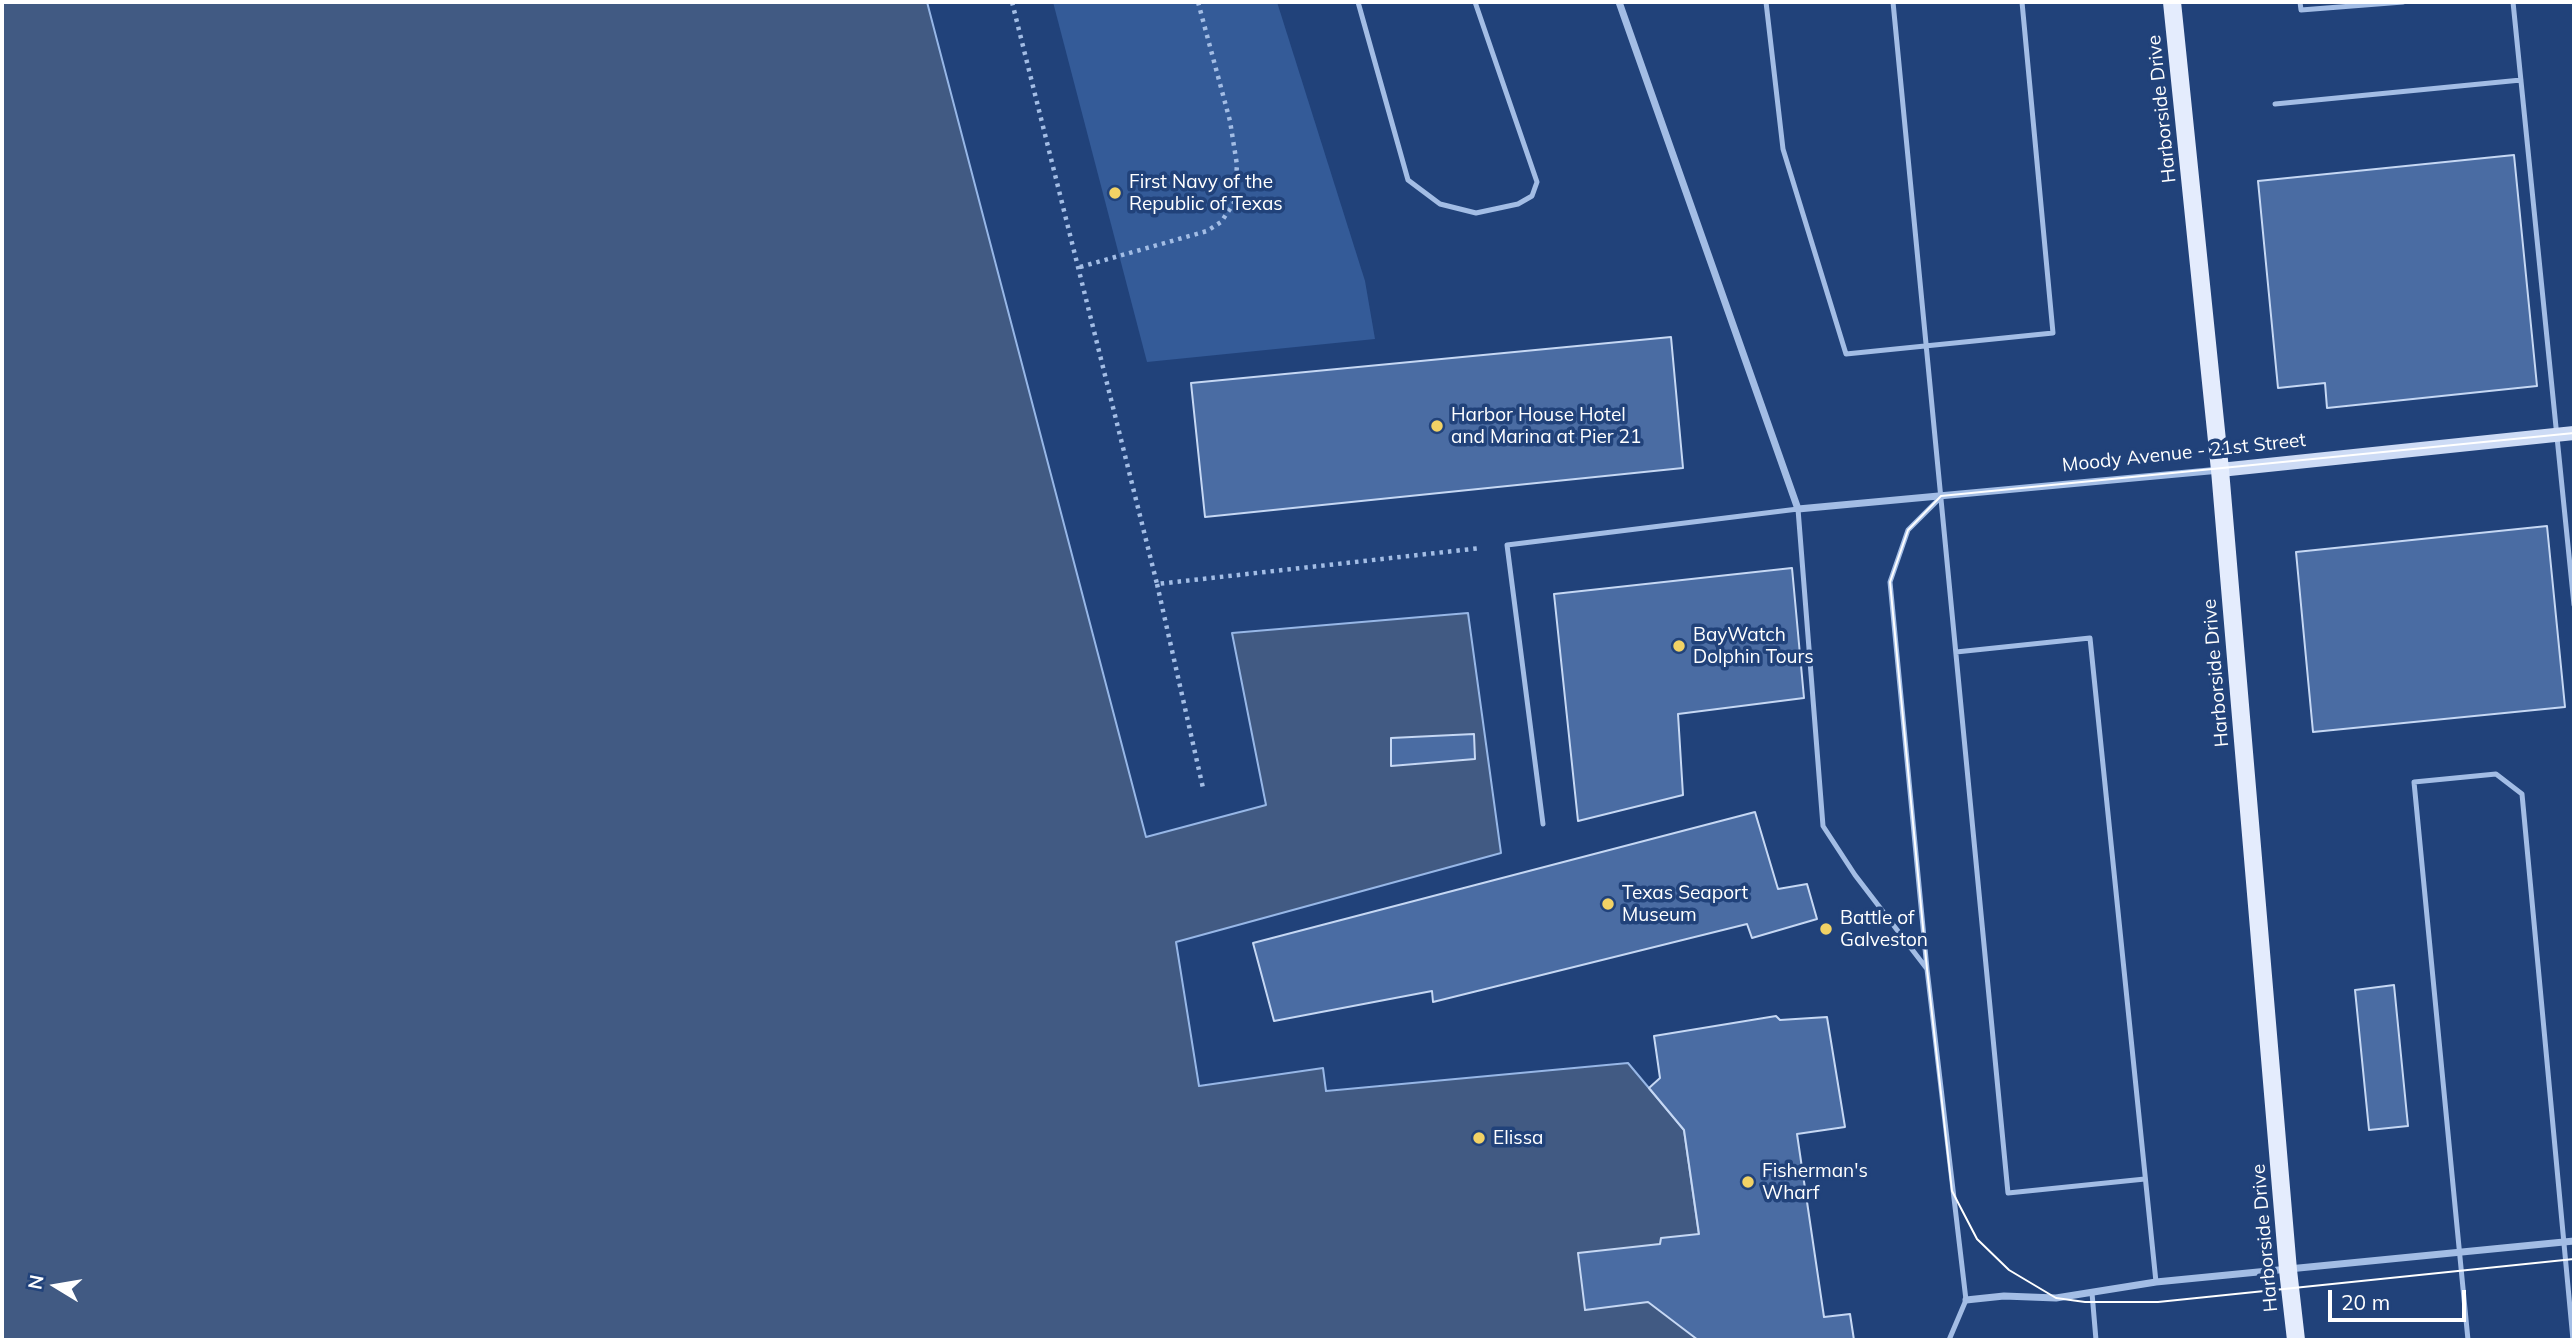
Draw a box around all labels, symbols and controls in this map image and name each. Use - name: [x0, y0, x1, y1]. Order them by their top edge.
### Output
- street label: Harborside Drive: [2143, 34, 2181, 184]
- place label: First Navy of the Republic of Texas: [1129, 171, 1283, 215]
- marker: First Navy of the Republic of Texas: [1107, 185, 1123, 201]
- place label: Harbor House Hotel and Marina at Pier 21: [1451, 404, 1641, 448]
- marker: Harbor House Hotel and Marina at Pier 21: [1429, 418, 1445, 434]
- street label: Moody Avenue - 21st Street: [2061, 429, 2307, 477]
- street label: Harborside Drive: [2198, 598, 2234, 748]
- place label: BayWatch Dolphin Tours: [1693, 624, 1814, 668]
- marker: BayWatch Dolphin Tours: [1671, 638, 1687, 654]
- place label: Texas Seaport Museum: [1622, 882, 1748, 926]
- marker: Texas Seaport Museum: [1600, 896, 1616, 912]
- place label: Battle of Galveston: [1840, 907, 1928, 951]
- marker: Battle of Galveston: [1818, 921, 1834, 937]
- place label: Elissa: [1493, 1127, 1543, 1149]
- marker: Elissa: [1471, 1130, 1487, 1146]
- place label: Fisherman's Wharf: [1762, 1160, 1868, 1204]
- street label: Harborside Drive: [2247, 1163, 2283, 1313]
- marker: Fisherman's Wharf: [1740, 1174, 1756, 1190]
- north arrow: [21, 1251, 91, 1321]
- text: N: [22, 1273, 49, 1291]
- scale bar: [2331, 1276, 2469, 1320]
- text: 20 m: [2341, 1289, 2390, 1315]

